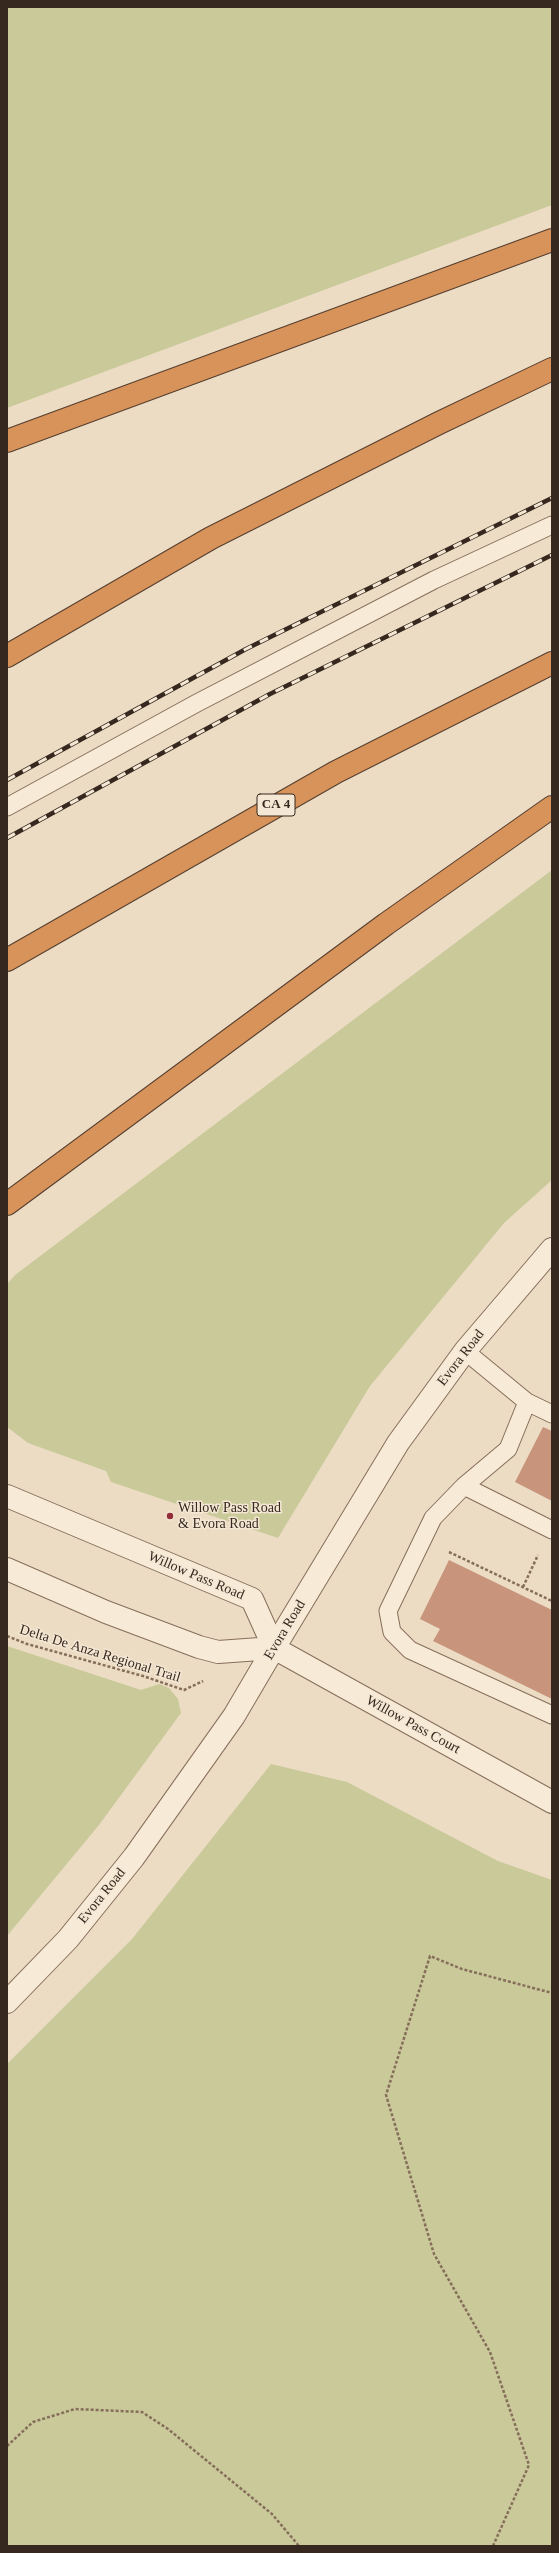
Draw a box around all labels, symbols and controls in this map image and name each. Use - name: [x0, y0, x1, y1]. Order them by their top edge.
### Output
- road number: CA 4: [257, 794, 295, 816]
- street label: Evora Road: [434, 1327, 488, 1389]
- place label: Willow Pass Road & Evora Road: [178, 1500, 281, 1532]
- marker: Willow Pass Road & Evora Road: [165, 1511, 175, 1521]
- street label: Willow Pass Road: [145, 1548, 247, 1604]
- street label: Evora Road: [261, 1597, 309, 1663]
- street label: Delta De Anza Regional Trail: [17, 1621, 183, 1687]
- street label: Willow Pass Court: [363, 1692, 463, 1758]
- street label: Evora Road: [75, 1865, 129, 1927]

